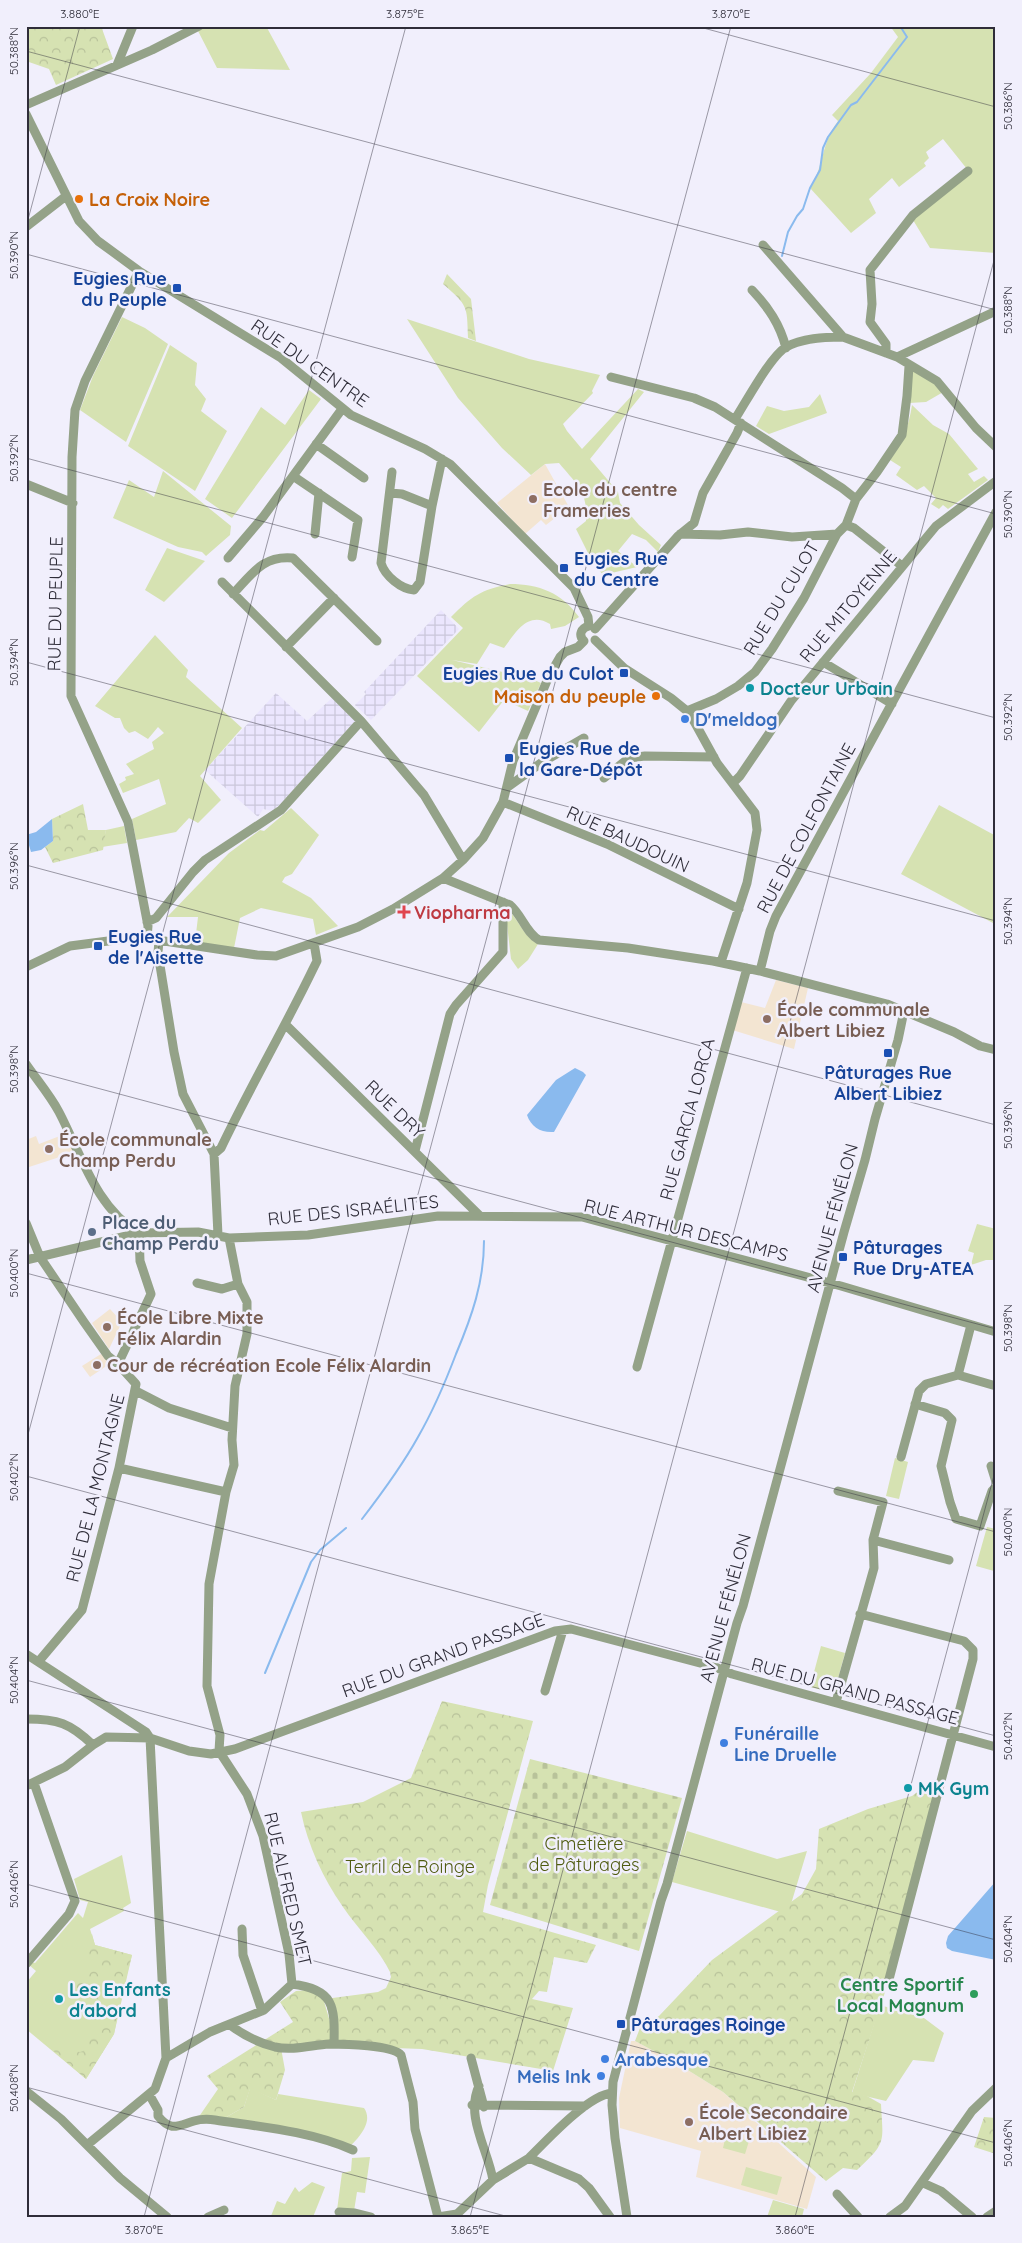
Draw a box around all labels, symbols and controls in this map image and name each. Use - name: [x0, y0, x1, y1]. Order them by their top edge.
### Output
- text: 3.880°E: [60, 6, 100, 21]
- text: 3.875°E: [386, 6, 424, 21]
- text: 3.870°E: [712, 6, 751, 21]
- text: 50.388°N: [6, 27, 21, 75]
- text: 50.386°N: [1000, 82, 1015, 130]
- place label: La Croix Noire: [89, 188, 210, 211]
- marker: La Croix Noire: [73, 193, 85, 205]
- text: 50.390°N: [6, 231, 21, 279]
- place label: Eugies Rue du Peuple: [73, 267, 167, 311]
- marker: Eugies Rue du Peuple: [171, 282, 183, 294]
- text: 50.388°N: [1000, 286, 1015, 334]
- street label: RUE DU CENTRE: [247, 314, 373, 412]
- text: 50.392°N: [6, 434, 21, 482]
- place label: Ecole du centre Frameries: [543, 478, 677, 522]
- text: 50.390°N: [1000, 490, 1015, 538]
- marker: Ecole du centre Frameries: [527, 493, 539, 505]
- street label: RUE DU PEUPLE: [42, 536, 68, 672]
- street label: RUE DU CULOT: [738, 537, 824, 659]
- street label: RUE MITOYENNE: [794, 545, 902, 667]
- place label: Eugies Rue du Centre: [574, 547, 668, 591]
- marker: Eugies Rue du Centre: [558, 562, 570, 574]
- text: 50.394°N: [6, 638, 21, 686]
- place label: Eugies Rue du Culot: [443, 662, 614, 685]
- marker: Eugies Rue du Culot: [618, 667, 630, 679]
- place label: Docteur Urbain: [760, 677, 893, 700]
- marker: Docteur Urbain: [744, 682, 756, 694]
- place label: Maison du peuple: [494, 685, 646, 708]
- marker: Maison du peuple: [650, 690, 662, 702]
- text: 50.392°N: [1000, 693, 1015, 741]
- place label: D'meldog: [695, 708, 778, 731]
- marker: D'meldog: [679, 713, 691, 725]
- place label: Eugies Rue de la Gare-Dépôt: [519, 737, 643, 781]
- street label: RUE DE COLFONTAINE: [751, 739, 861, 917]
- marker: Eugies Rue de la Gare-Dépôt: [503, 752, 515, 764]
- street label: RUE BAUDOUIN: [563, 800, 693, 878]
- text: 50.396°N: [6, 842, 21, 890]
- text: 50.394°N: [1000, 897, 1015, 945]
- place label: Viopharma: [414, 901, 511, 924]
- marker: Viopharma: [398, 906, 410, 918]
- place label: Eugies Rue de l'Aisette: [108, 925, 204, 969]
- marker: Eugies Rue de l'Aisette: [92, 940, 104, 952]
- place label: École communale Albert Libiez: [777, 998, 930, 1042]
- marker: École communale Albert Libiez: [761, 1013, 773, 1025]
- street label: RUE GARCIA LORCA: [654, 1035, 720, 1203]
- text: 50.398°N: [6, 1045, 21, 1093]
- marker: Pâturages Rue Albert Libiez: [882, 1047, 894, 1059]
- place label: Pâturages Rue Albert Libiez: [824, 1061, 952, 1105]
- street label: RUE DRY: [360, 1075, 430, 1143]
- text: 50.396°N: [1000, 1101, 1015, 1149]
- place label: École communale Champ Perdu: [59, 1128, 212, 1172]
- street label: AVENUE FÉNÉLON: [801, 1141, 863, 1295]
- marker: École communale Champ Perdu: [43, 1143, 55, 1155]
- street label: RUE DES ISRAÉLITES: [266, 1190, 440, 1230]
- street label: RUE ARTHUR DESCAMPS: [582, 1194, 790, 1266]
- place label: Place du Champ Perdu: [102, 1211, 219, 1255]
- marker: Place du Champ Perdu: [86, 1226, 98, 1238]
- place label: Pâturages Rue Dry-ATEA: [853, 1236, 974, 1280]
- text: 50.400°N: [6, 1249, 21, 1297]
- marker: Pâturages Rue Dry-ATEA: [837, 1251, 849, 1263]
- text: 50.398°N: [1000, 1304, 1015, 1352]
- place label: École Libre Mixte Félix Alardin: [117, 1306, 264, 1350]
- marker: École Libre Mixte Félix Alardin: [101, 1321, 113, 1333]
- place label: Cour de récréation Ecole Félix Alardin: [107, 1354, 431, 1377]
- marker: Cour de récréation Ecole Félix Alardin: [91, 1359, 103, 1371]
- street label: RUE DE LA MONTAGNE: [60, 1391, 130, 1585]
- text: 50.402°N: [6, 1453, 21, 1501]
- text: 50.400°N: [1000, 1508, 1015, 1556]
- street label: AVENUE FÉNÉLON: [694, 1531, 756, 1685]
- street label: RUE DU GRAND PASSAGE: [339, 1608, 547, 1702]
- street label: RUE DU GRAND PASSAGE: [749, 1652, 961, 1730]
- text: 50.404°N: [6, 1656, 21, 1704]
- text: 50.402°N: [1000, 1712, 1015, 1760]
- place label: Funéraille Line Druelle: [734, 1722, 837, 1766]
- marker: Funéraille Line Druelle: [718, 1737, 730, 1749]
- place label: MK Gym: [918, 1777, 989, 1800]
- marker: MK Gym: [902, 1782, 914, 1794]
- street label: RUE ALFRED SMET: [259, 1810, 317, 1968]
- park label: Cimetière de Pâturages: [529, 1832, 640, 1876]
- park label: Terril de Roinge: [345, 1855, 475, 1878]
- text: 50.406°N: [6, 1860, 21, 1908]
- text: 50.404°N: [1000, 1915, 1015, 1963]
- place label: Centre Sportif Local Magnum: [837, 1973, 964, 2017]
- place label: Les Enfants d'abord: [69, 1978, 171, 2022]
- marker: Centre Sportif Local Magnum: [968, 1988, 980, 2000]
- marker: Les Enfants d'abord: [53, 1993, 65, 2005]
- place label: Pâturages Roinge: [631, 2013, 786, 2036]
- marker: Pâturages Roinge: [615, 2018, 627, 2030]
- place label: Arabesque: [615, 2048, 709, 2071]
- marker: Arabesque: [599, 2053, 611, 2065]
- text: 50.408°N: [6, 2064, 21, 2112]
- place label: Melis Ink: [517, 2065, 591, 2088]
- marker: Melis Ink: [595, 2070, 607, 2082]
- place label: École Secondaire Albert Libiez: [699, 2101, 848, 2145]
- marker: École Secondaire Albert Libiez: [683, 2116, 695, 2128]
- text: 50.406°N: [1000, 2119, 1015, 2167]
- text: 3.870°E: [125, 2222, 164, 2237]
- text: 3.865°E: [451, 2222, 490, 2237]
- text: 3.860°E: [775, 2222, 815, 2237]

